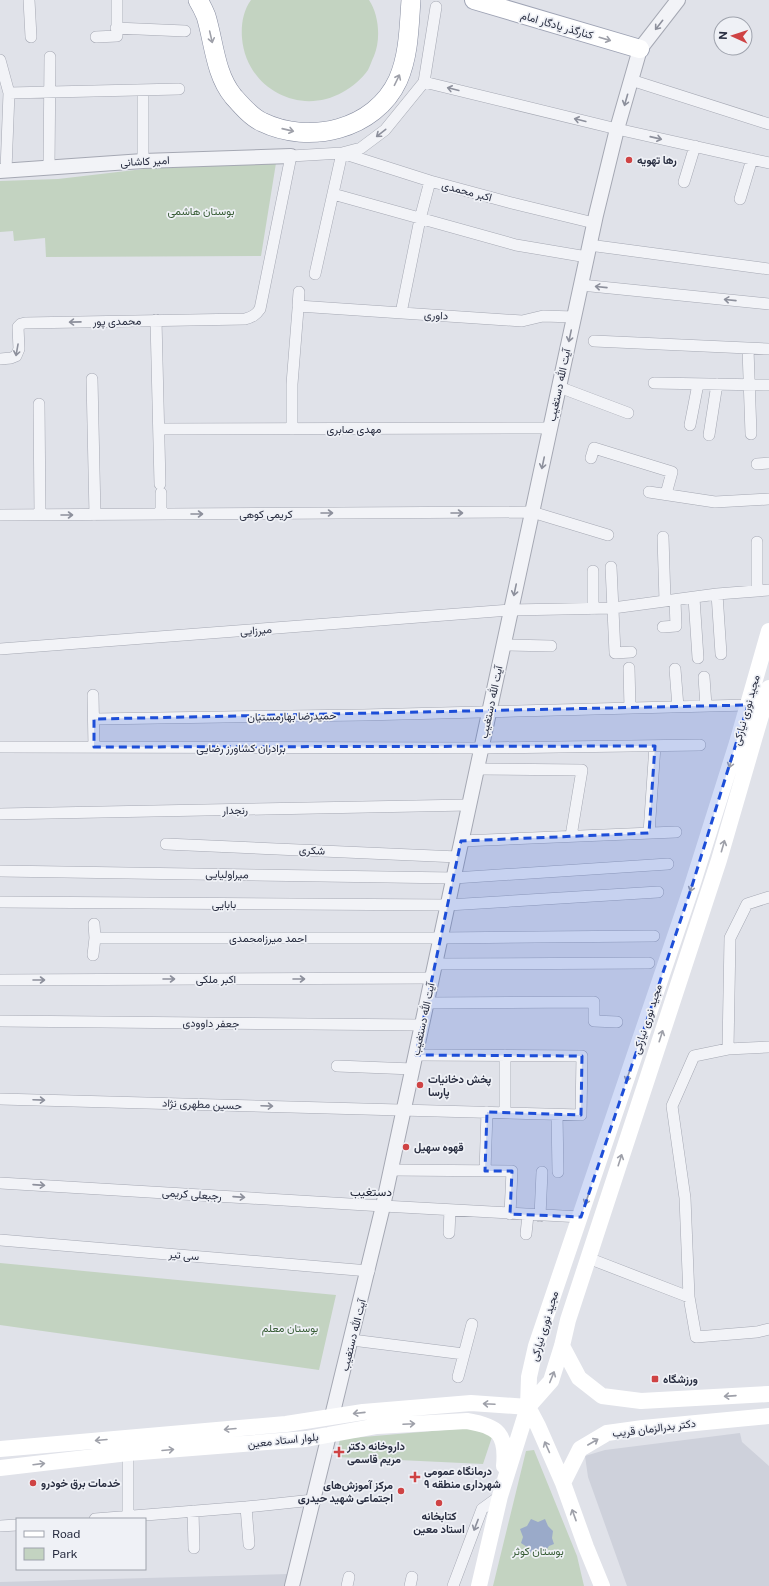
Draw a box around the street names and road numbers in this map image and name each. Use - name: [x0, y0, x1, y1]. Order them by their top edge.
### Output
- street label: کنارگذر یادگار امام: [519, 9, 595, 43]
- street label: امیر کاشانی: [120, 154, 170, 169]
- street label: اکبر محمدی: [440, 179, 493, 204]
- street label: داوری: [424, 308, 448, 323]
- street label: محمدی پور: [92, 315, 142, 329]
- street label: آیت الله دستغیب: [545, 346, 574, 423]
- street label: مهدی صابری: [327, 423, 382, 436]
- street label: کریمی کوهی: [239, 508, 293, 521]
- street label: میرزایی: [240, 623, 273, 638]
- street label: آیت الله دستغیب: [477, 663, 506, 740]
- street label: مجید نوری نیارکی: [730, 673, 763, 747]
- street label: حمیدرضا بهارمستیان: [247, 709, 337, 724]
- street label: برادران کشاورز رضایی: [196, 742, 286, 755]
- street label: رنجدار: [221, 804, 248, 817]
- street label: شکری: [298, 843, 326, 858]
- street label: میراولیایی: [205, 868, 249, 881]
- street label: بابایی: [212, 898, 236, 911]
- street label: احمد میرزامحمدی: [229, 932, 307, 945]
- street label: اکبر ملکی: [196, 973, 236, 986]
- street label: آیت الله دستغیب: [409, 980, 438, 1057]
- street label: مجید نوری نیارکی: [630, 982, 665, 1056]
- street label: جعفر داوودی: [183, 1017, 239, 1030]
- street label: حسین مطهری نژاد: [162, 1097, 242, 1112]
- street label: رجبعلی کریمی: [162, 1186, 223, 1203]
- street label: سی تیر: [167, 1248, 200, 1263]
- street label: مجید نوری نیارکی: [528, 1289, 561, 1363]
- street label: آیت الله دستغیب: [338, 1296, 369, 1372]
- street label: دکتر بدرالزمان قریب: [612, 1417, 696, 1440]
- street label: بلوار استاد معین: [247, 1430, 319, 1451]

